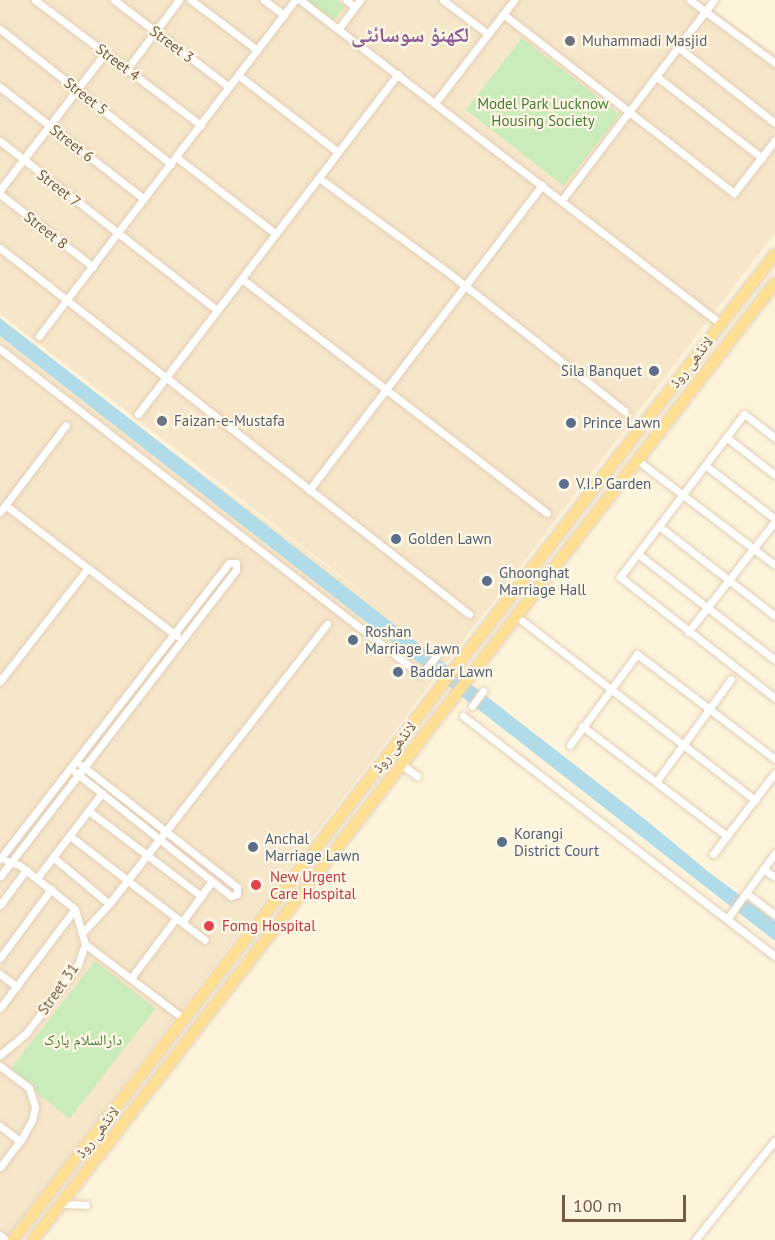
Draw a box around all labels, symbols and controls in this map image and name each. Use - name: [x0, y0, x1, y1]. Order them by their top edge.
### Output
- street label: Street 3: [146, 22, 198, 66]
- district label: لکھنؤ سوسائٹی: [351, 22, 469, 48]
- place label: Muhammadi Masjid: [582, 32, 707, 50]
- marker: Muhammadi Masjid: [563, 34, 577, 48]
- street label: Street 4: [92, 40, 144, 84]
- street label: Street 5: [61, 73, 111, 119]
- park label: Model Park Lucknow Housing Society: [477, 94, 609, 129]
- street label: Street 6: [47, 120, 97, 166]
- street label: Street 7: [34, 165, 84, 211]
- street label: Street 8: [21, 207, 71, 253]
- street label: لانڈھی روڈ: [665, 333, 717, 391]
- place label: Sila Banquet: [561, 362, 642, 380]
- marker: Sila Banquet: [647, 364, 661, 378]
- place label: Faizan-e-Mustafa: [174, 412, 285, 430]
- marker: Faizan-e-Mustafa: [155, 414, 169, 428]
- place label: Prince Lawn: [583, 414, 660, 432]
- marker: Prince Lawn: [564, 416, 578, 430]
- place label: V.I.P Garden: [576, 475, 652, 493]
- marker: V.I.P Garden: [557, 477, 571, 491]
- place label: Golden Lawn: [408, 530, 492, 548]
- marker: Golden Lawn: [389, 532, 403, 546]
- place label: Ghoonghat Marriage Hall: [499, 563, 586, 598]
- marker: Ghoonghat Marriage Hall: [480, 574, 494, 588]
- place label: Roshan Marriage Lawn: [365, 622, 460, 657]
- marker: Roshan Marriage Lawn: [346, 633, 360, 647]
- place label: Baddar Lawn: [410, 663, 493, 681]
- marker: Baddar Lawn: [391, 665, 405, 679]
- street label: لانڈھی روڈ: [368, 718, 420, 776]
- place label: Korangi District Court: [514, 824, 599, 859]
- place label: Anchal Marriage Lawn: [265, 829, 360, 864]
- marker: Korangi District Court: [495, 835, 509, 849]
- marker: Anchal Marriage Lawn: [246, 840, 260, 854]
- place label: New Urgent Care Hospital: [270, 867, 356, 902]
- marker: New Urgent Care Hospital: [247, 876, 265, 894]
- marker: Fomg Hospital: [200, 917, 218, 935]
- place label: Fomg Hospital: [222, 917, 316, 935]
- street label: Street 31: [34, 960, 82, 1018]
- park label: دارالسلام پارک: [44, 1031, 122, 1049]
- street label: لانڈھی روڈ: [71, 1103, 123, 1161]
- scale bar: [565, 1183, 690, 1221]
- text: 100 m: [573, 1194, 622, 1217]

